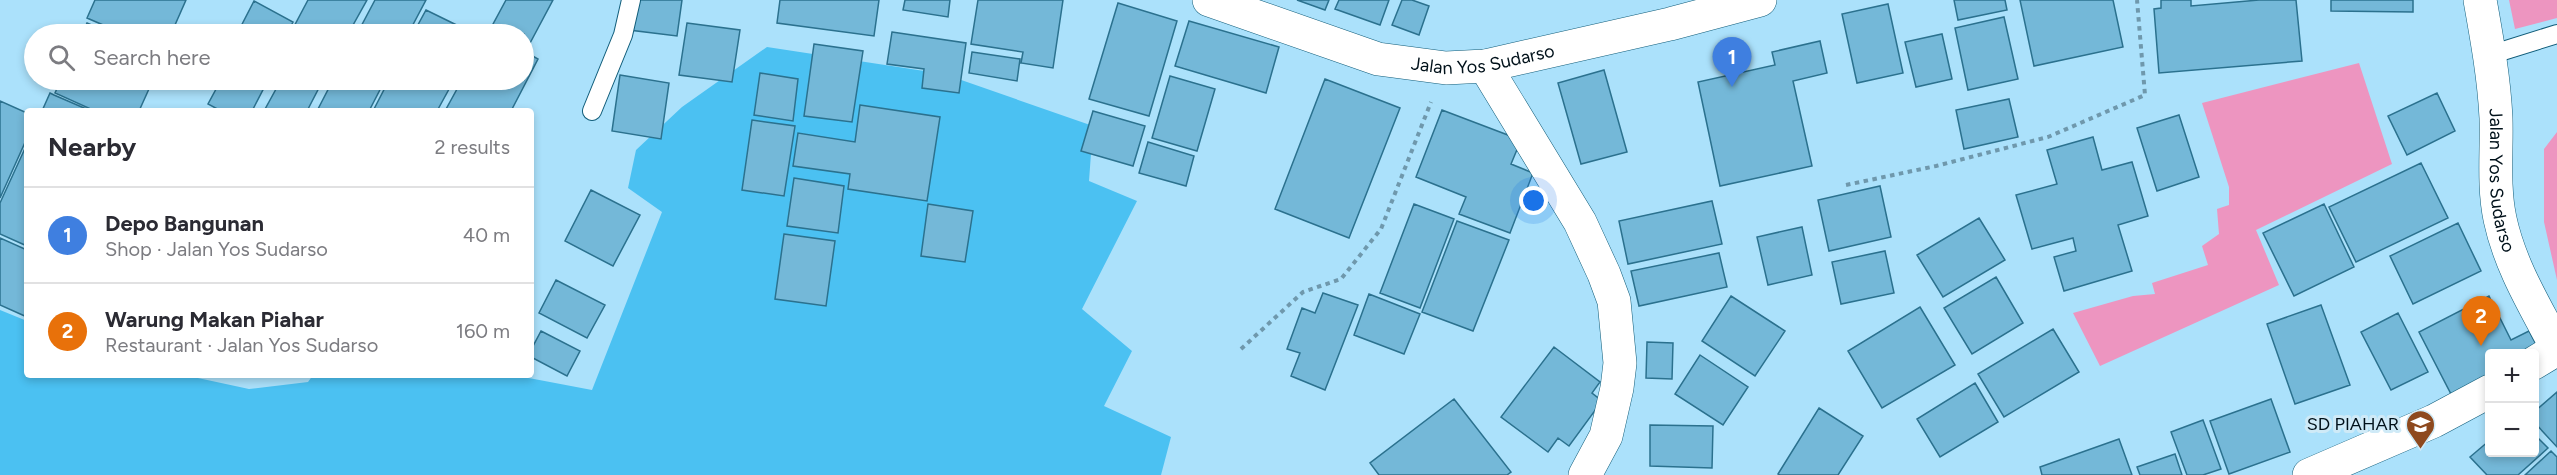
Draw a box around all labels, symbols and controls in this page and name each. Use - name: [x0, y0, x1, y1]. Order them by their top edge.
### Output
- search box: [24, 24, 534, 90]
- pin: 1: [1712, 38, 1752, 87]
- street label: Jalan Yos Sudarso: [1410, 40, 1557, 79]
- icon: search: [45, 41, 78, 74]
- text: Search here: [93, 44, 211, 71]
- street label: Jalan Yos Sudarso: [2484, 108, 2520, 255]
- text: Nearby: [48, 131, 136, 163]
- text: 2 results: [434, 135, 510, 159]
- your location: [1519, 186, 1548, 215]
- text: Depo Bangunan: [105, 210, 264, 237]
- text: 1: [63, 223, 72, 247]
- text: 40 m: [463, 223, 510, 247]
- text: Shop · Jalan Yos Sudarso: [105, 237, 328, 261]
- pin: 2: [2462, 296, 2500, 346]
- text: Warung Makan Piahar: [105, 306, 324, 333]
- text: 2: [62, 319, 73, 343]
- text: 160 m: [456, 319, 510, 343]
- text: Restaurant · Jalan Yos Sudarso: [105, 333, 378, 357]
- map controls: [2485, 349, 2539, 457]
- button: +: [2485, 349, 2539, 403]
- button: −: [2485, 403, 2539, 457]
- school or university icon: SD PIAHAR: [2404, 408, 2436, 450]
- place label: SD PIAHAR: [2307, 413, 2399, 435]

